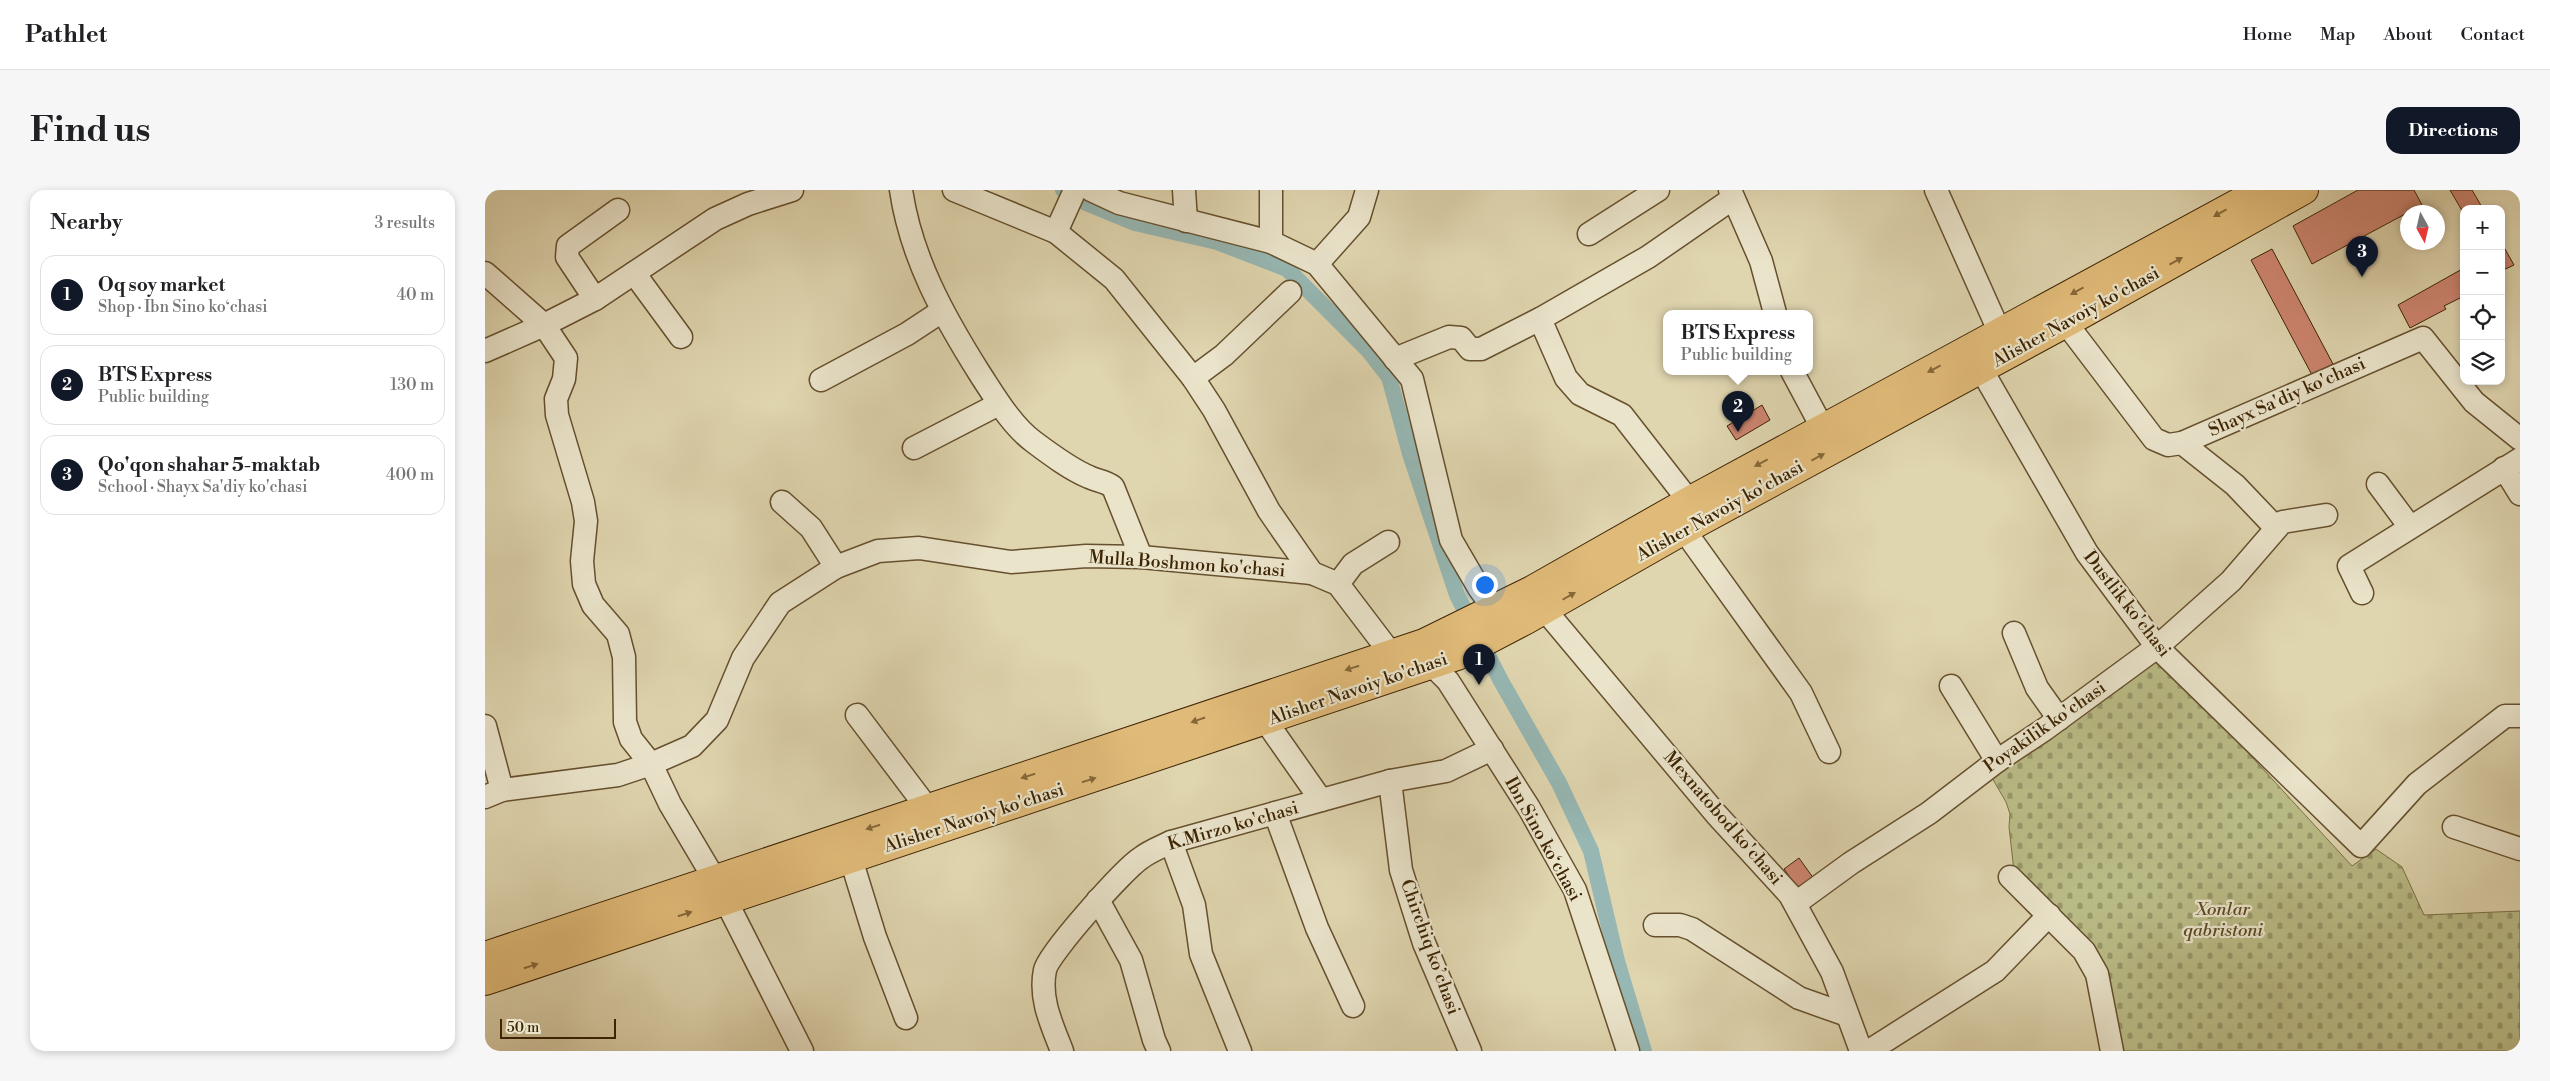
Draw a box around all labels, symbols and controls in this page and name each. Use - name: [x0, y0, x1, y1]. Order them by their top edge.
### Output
- text: Pathlet: [25, 20, 107, 50]
- text: Home: [2243, 23, 2292, 46]
- text: Map: [2320, 23, 2356, 46]
- text: About: [2384, 23, 2433, 46]
- text: Contact: [2461, 23, 2525, 46]
- button: Directions: [2386, 107, 2520, 154]
- text: Find us: [30, 109, 150, 152]
- north arrow: [2400, 205, 2445, 250]
- map controls: [2460, 205, 2505, 385]
- button: +: [2460, 205, 2505, 250]
- one-way arrow: [2213, 209, 2226, 218]
- text: Nearby: [50, 210, 123, 236]
- text: 3 results: [374, 213, 435, 233]
- pin: 3: [2346, 236, 2378, 277]
- button: −: [2460, 250, 2505, 295]
- one-way arrow: [2169, 257, 2182, 266]
- street label: Alisher Navoiy ko'chasi: [1987, 261, 2164, 373]
- text: Oq soy market: [98, 273, 225, 297]
- text: 1: [63, 285, 71, 305]
- text: 40 m: [397, 285, 434, 305]
- one-way arrow: [2070, 287, 2084, 295]
- button: locate: [2460, 295, 2505, 340]
- text: Shop · Ibn Sino ko‘chasi: [98, 297, 268, 317]
- popup: [1663, 310, 1813, 375]
- text: BTS Express: [1681, 321, 1795, 345]
- button: layers: [2460, 340, 2505, 385]
- text: Public building: [1681, 345, 1792, 365]
- street label: Shayx Sa'diy ko'chasi: [2205, 352, 2369, 442]
- text: BTS Express: [98, 363, 212, 387]
- one-way arrow: [1927, 365, 1942, 373]
- text: 2: [62, 375, 72, 395]
- text: 130 m: [390, 375, 434, 395]
- text: Public building: [98, 387, 209, 407]
- pin: 2: [1722, 391, 1754, 432]
- text: Qo'qon shahar 5-maktab: [98, 453, 320, 477]
- one-way arrow: [1811, 453, 1826, 461]
- street label: Alisher Navoiy ko'chasi: [1631, 455, 1808, 567]
- one-way arrow: [1753, 459, 1768, 467]
- text: 3: [62, 465, 72, 485]
- text: 400 m: [386, 465, 434, 485]
- text: School · Shayx Sa'diy ko'chasi: [98, 477, 307, 497]
- street label: Mulla Boshmon ko'chasi: [1088, 546, 1286, 582]
- street label: Dustlik ko'chasi: [2078, 546, 2176, 662]
- your location: [1472, 572, 1498, 598]
- one-way arrow: [1563, 591, 1576, 600]
- pin: 1: [1463, 644, 1495, 685]
- street label: Alisher Navoiy ko'chasi: [1264, 648, 1451, 731]
- one-way arrow: [1345, 665, 1360, 672]
- street label: Poyakilik ko'chasi: [1979, 676, 2111, 778]
- one-way arrow: [1191, 717, 1206, 724]
- street label: Mexnatobod ko'chasi: [1658, 746, 1788, 890]
- one-way arrow: [1020, 773, 1035, 781]
- street label: Ibn Sino ko‘chasi: [1499, 773, 1587, 905]
- one-way arrow: [1081, 776, 1096, 783]
- street label: Alisher Navoiy ko'chasi: [880, 778, 1067, 858]
- street label: K.Mirzo ko'chasi: [1165, 796, 1301, 856]
- one-way arrow: [866, 824, 881, 832]
- street label: Chirchiq ko’chasi: [1395, 876, 1465, 1018]
- park label: Xonlar qabristoni: [2183, 898, 2263, 942]
- one-way arrow: [678, 910, 693, 918]
- one-way arrow: [524, 962, 539, 969]
- scale bar: [500, 1016, 616, 1039]
- text: 50 m: [507, 1019, 539, 1037]

